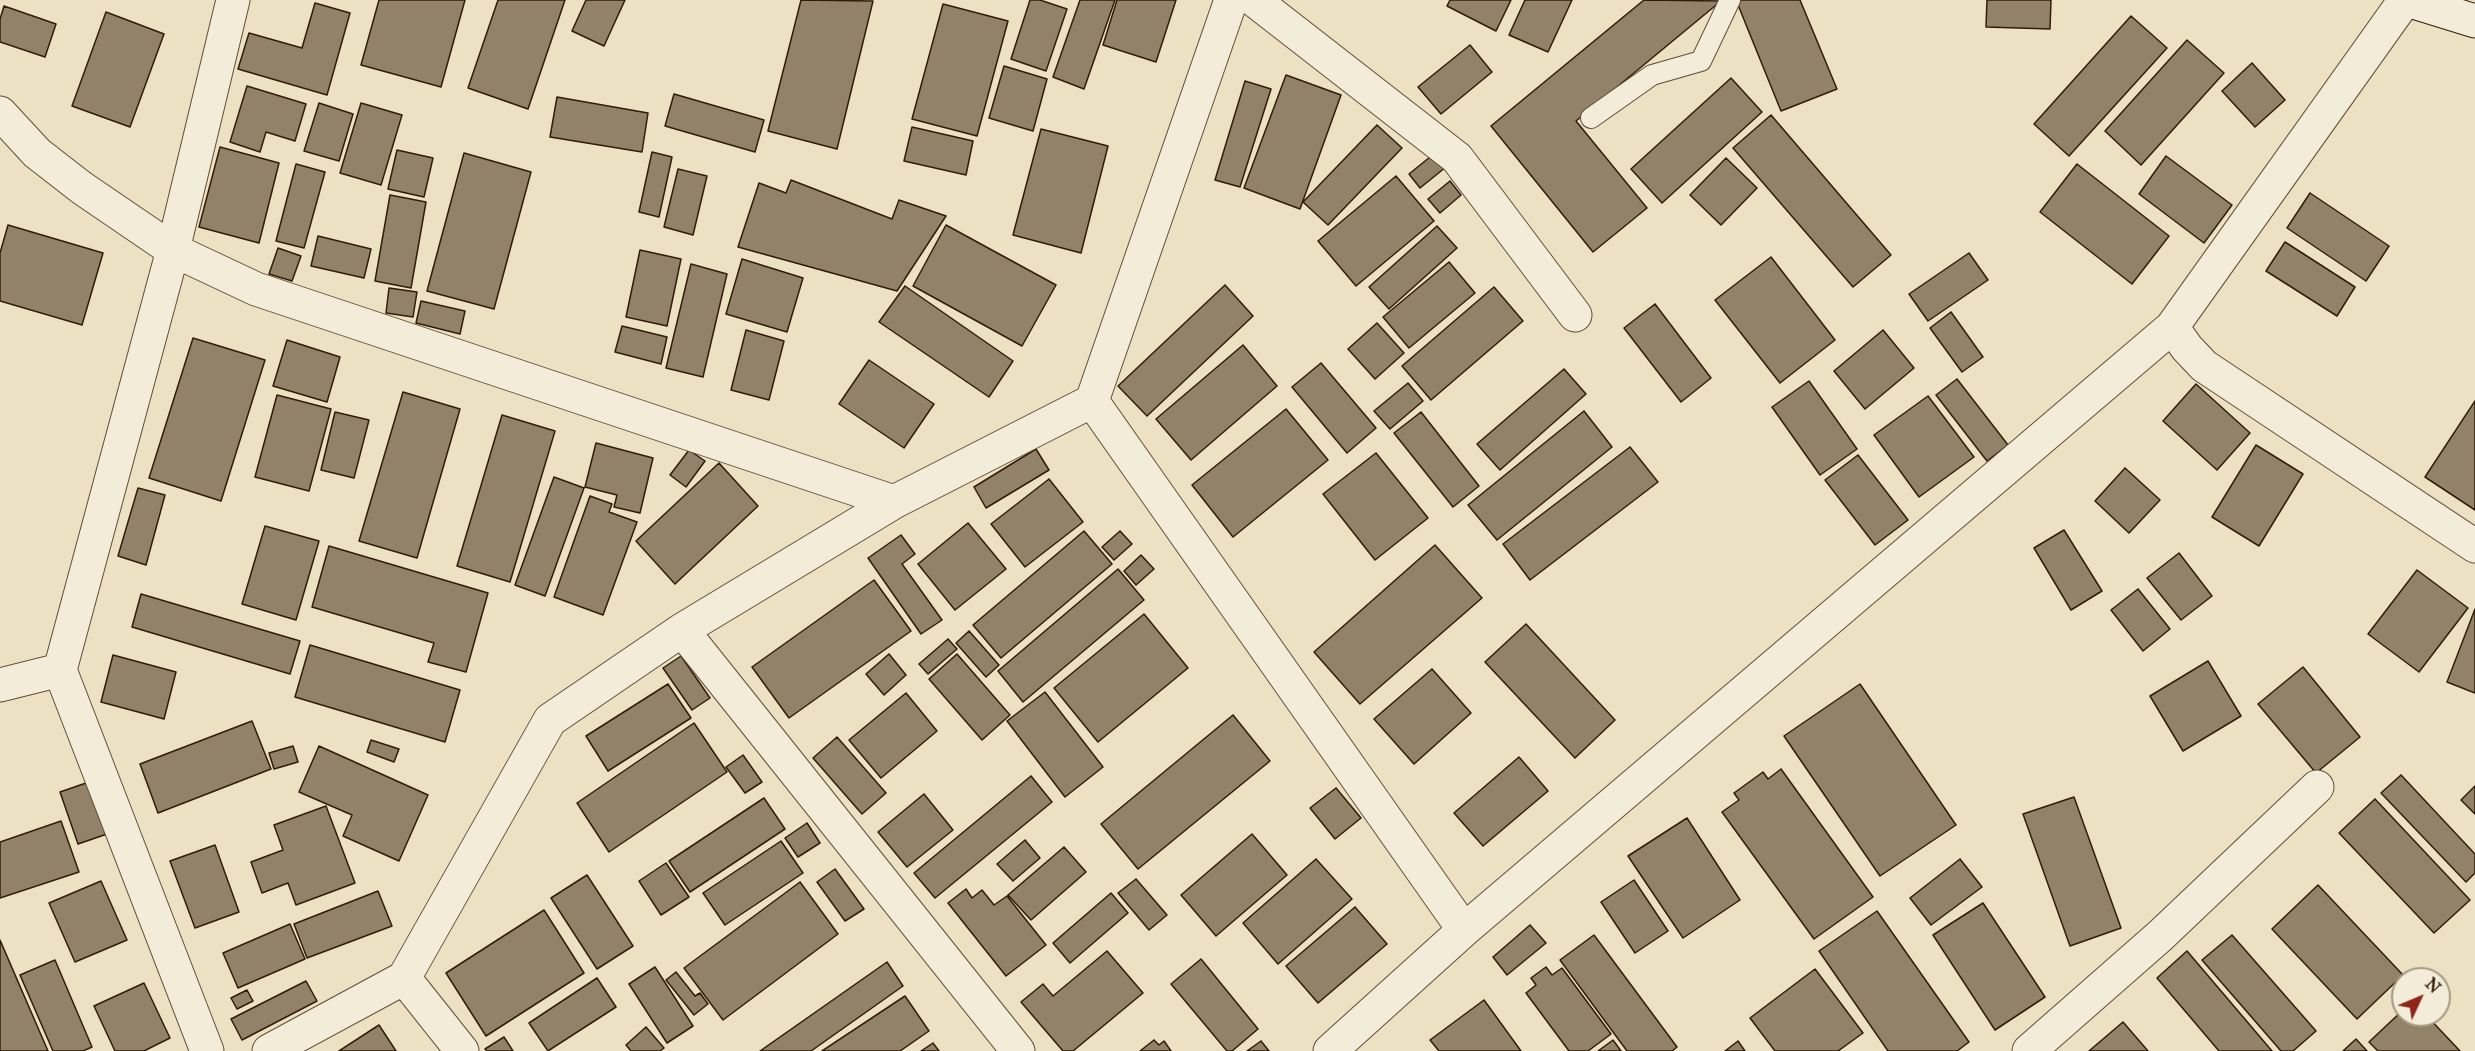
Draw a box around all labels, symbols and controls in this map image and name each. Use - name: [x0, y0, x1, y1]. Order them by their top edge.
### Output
- north arrow: [2391, 967, 2451, 1027]
- text: N: [2421, 974, 2444, 997]

